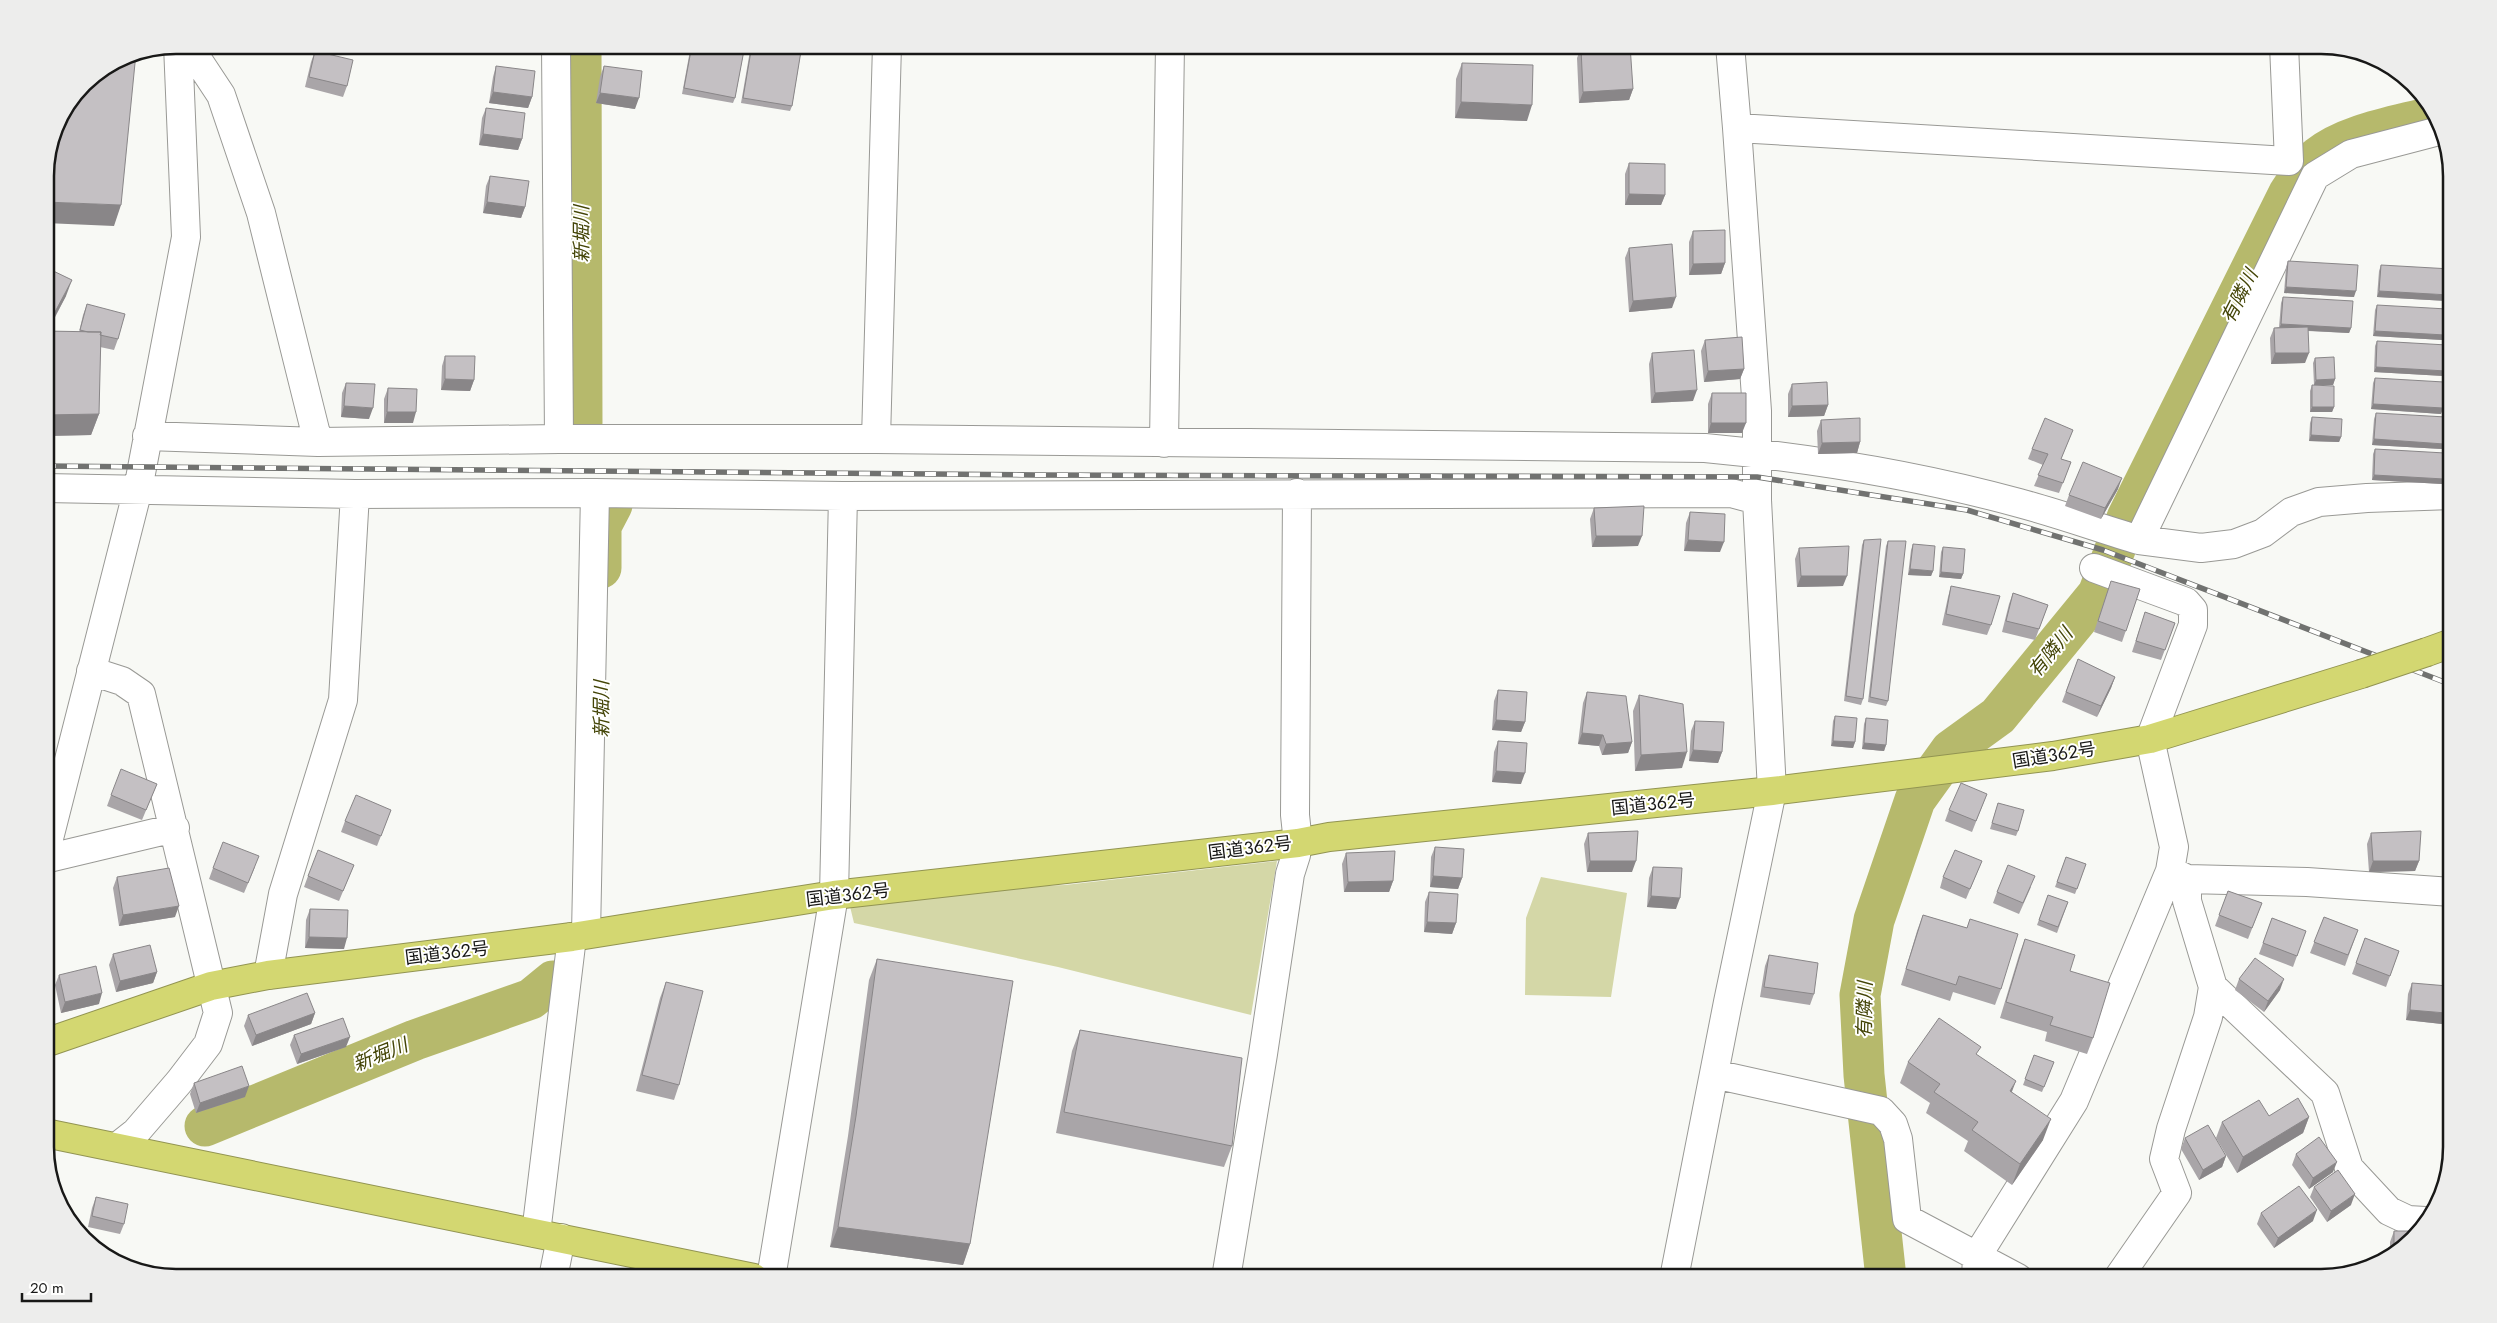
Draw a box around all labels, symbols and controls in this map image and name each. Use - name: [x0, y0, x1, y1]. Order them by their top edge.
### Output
- water label: 新堀川: [568, 204, 595, 263]
- water label: 有隣川: [2214, 263, 2265, 328]
- water label: 有隣川: [2022, 620, 2080, 683]
- water label: 新堀川: [588, 679, 615, 738]
- street label: 国道362号: [2010, 736, 2098, 774]
- street label: 国道362号: [1610, 787, 1696, 821]
- street label: 国道362号: [1207, 830, 1293, 866]
- street label: 国道362号: [805, 877, 891, 913]
- street label: 国道362号: [404, 935, 490, 971]
- water label: 有隣川: [1851, 979, 1879, 1039]
- water label: 新堀川: [349, 1031, 414, 1078]
- scale bar: [22, 1270, 91, 1302]
- text: 20 m: [30, 1277, 64, 1299]

